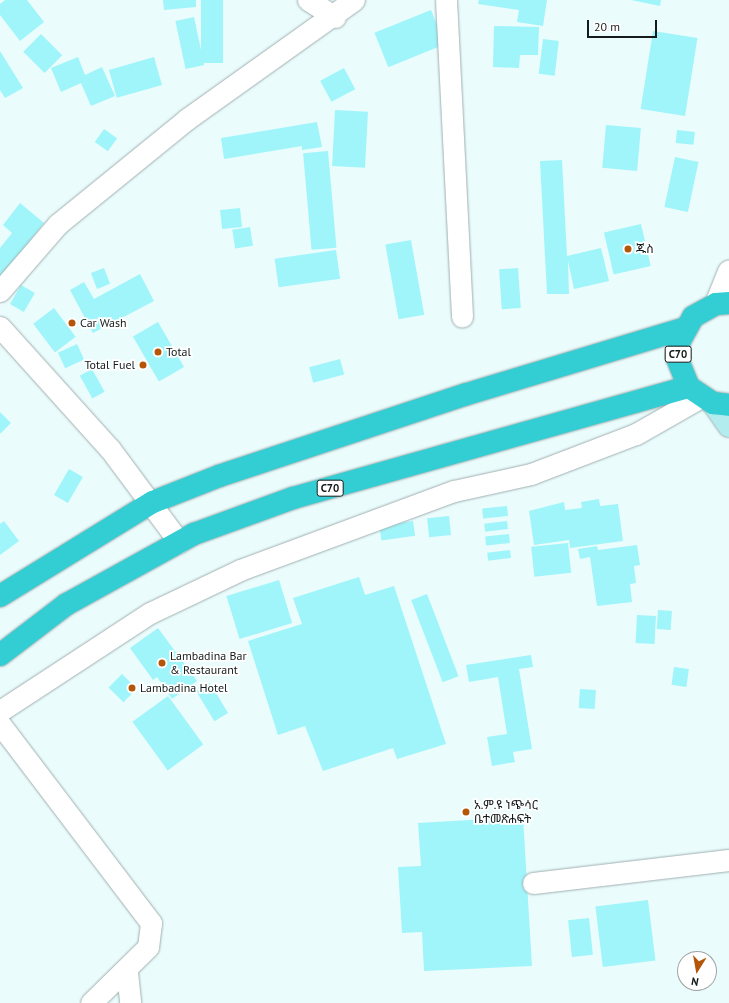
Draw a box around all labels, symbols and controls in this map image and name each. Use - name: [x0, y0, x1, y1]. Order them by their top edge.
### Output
- scale bar: [589, 12, 659, 38]
- text: 20 m: [594, 19, 620, 34]
- place label: ጁስ: [636, 242, 654, 256]
- marker: ጁስ: [623, 244, 633, 254]
- place label: Car Wash: [80, 316, 127, 330]
- marker: Car Wash: [67, 318, 77, 328]
- place label: Total: [166, 345, 191, 359]
- road number: C70: [664, 345, 692, 363]
- marker: Total: [153, 347, 163, 357]
- place label: Total Fuel: [84, 358, 135, 372]
- marker: Total Fuel: [138, 360, 148, 370]
- road number: C70: [316, 479, 344, 497]
- place label: Lambadina Bar & Restaurant: [170, 649, 247, 677]
- marker: Lambadina Bar & Restaurant: [157, 658, 167, 668]
- place label: Lambadina Hotel: [140, 681, 228, 695]
- marker: Lambadina Hotel: [127, 683, 137, 693]
- place label: አ.ም.ዩ ነጭሳር ቤተመጽሐፍት: [474, 798, 538, 826]
- marker: አ.ም.ዩ ነጭሳር ቤተመጽሐፍት: [461, 807, 471, 817]
- north arrow: [677, 951, 717, 991]
- text: N: [690, 974, 700, 989]

